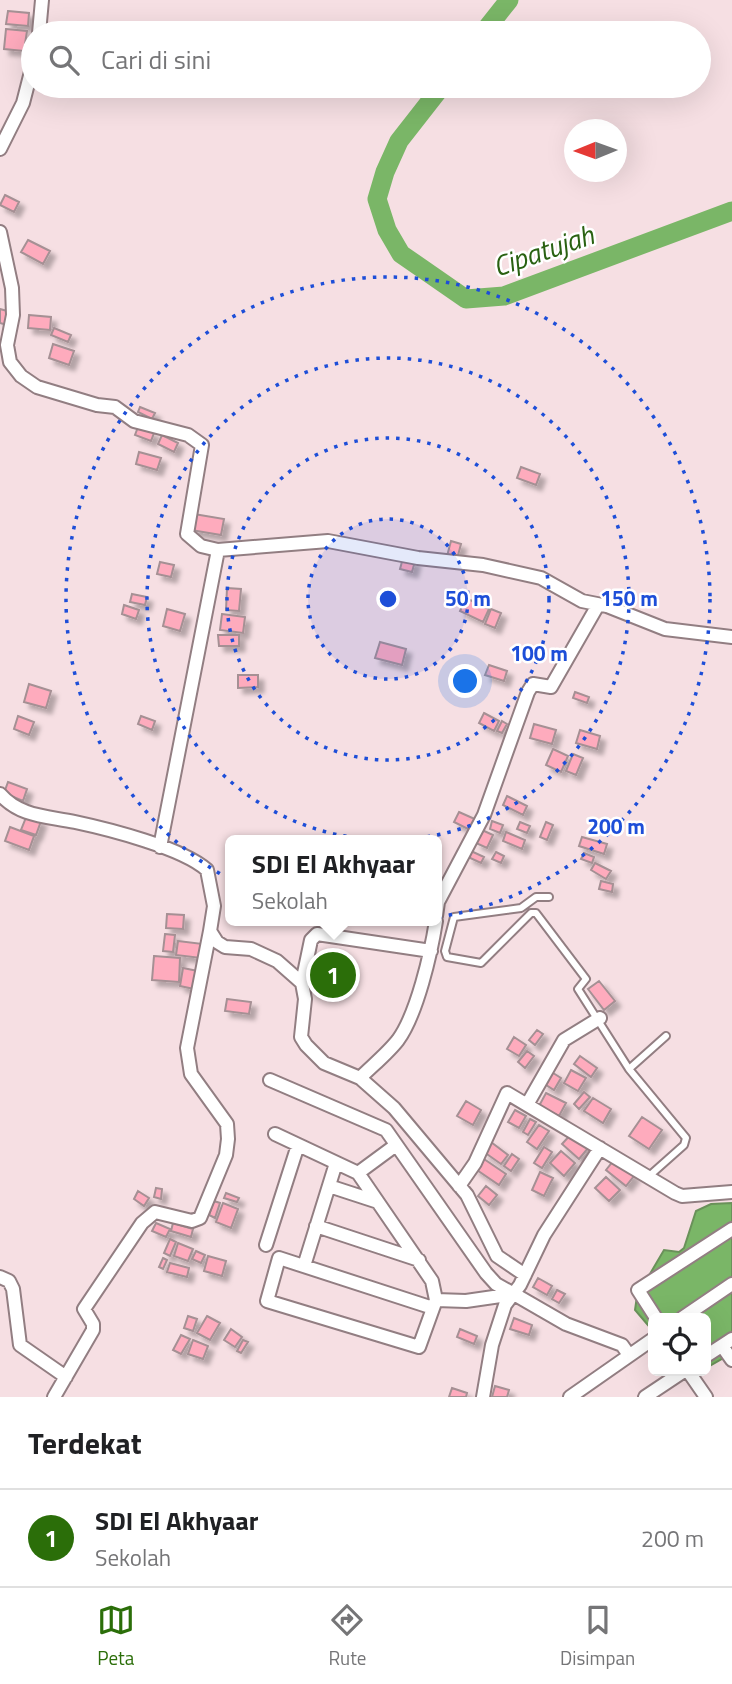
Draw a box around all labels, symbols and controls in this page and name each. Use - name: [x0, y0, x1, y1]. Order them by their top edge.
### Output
- search box: [21, 21, 711, 98]
- text: Cari di sini: [101, 40, 211, 79]
- icon: search: [45, 41, 83, 79]
- north arrow: [564, 119, 627, 182]
- water label: Cipatujah: [487, 212, 600, 287]
- text: 50 m: [445, 582, 491, 614]
- text: 150 m: [600, 582, 658, 614]
- centre of rings: [376, 587, 400, 611]
- text: 100 m: [510, 637, 568, 669]
- your location: [448, 664, 482, 698]
- text: 200 m: [587, 810, 645, 842]
- popup: [225, 835, 442, 926]
- text: SDI El Akhyaar: [252, 844, 415, 883]
- text: Sekolah: [252, 883, 328, 918]
- pin: 1: [310, 949, 356, 1001]
- map controls: [648, 1313, 711, 1376]
- button: locate: [648, 1313, 711, 1376]
- text: Terdekat: [28, 1420, 142, 1466]
- text: SDI El Akhyaar: [95, 1501, 258, 1540]
- text: 1: [45, 1521, 57, 1556]
- text: 200 m: [641, 1521, 704, 1556]
- text: Sekolah: [95, 1540, 171, 1575]
- tab: Peta: [97, 1601, 135, 1672]
- tab: Rute: [328, 1601, 366, 1672]
- tab: Disimpan: [560, 1601, 635, 1672]

